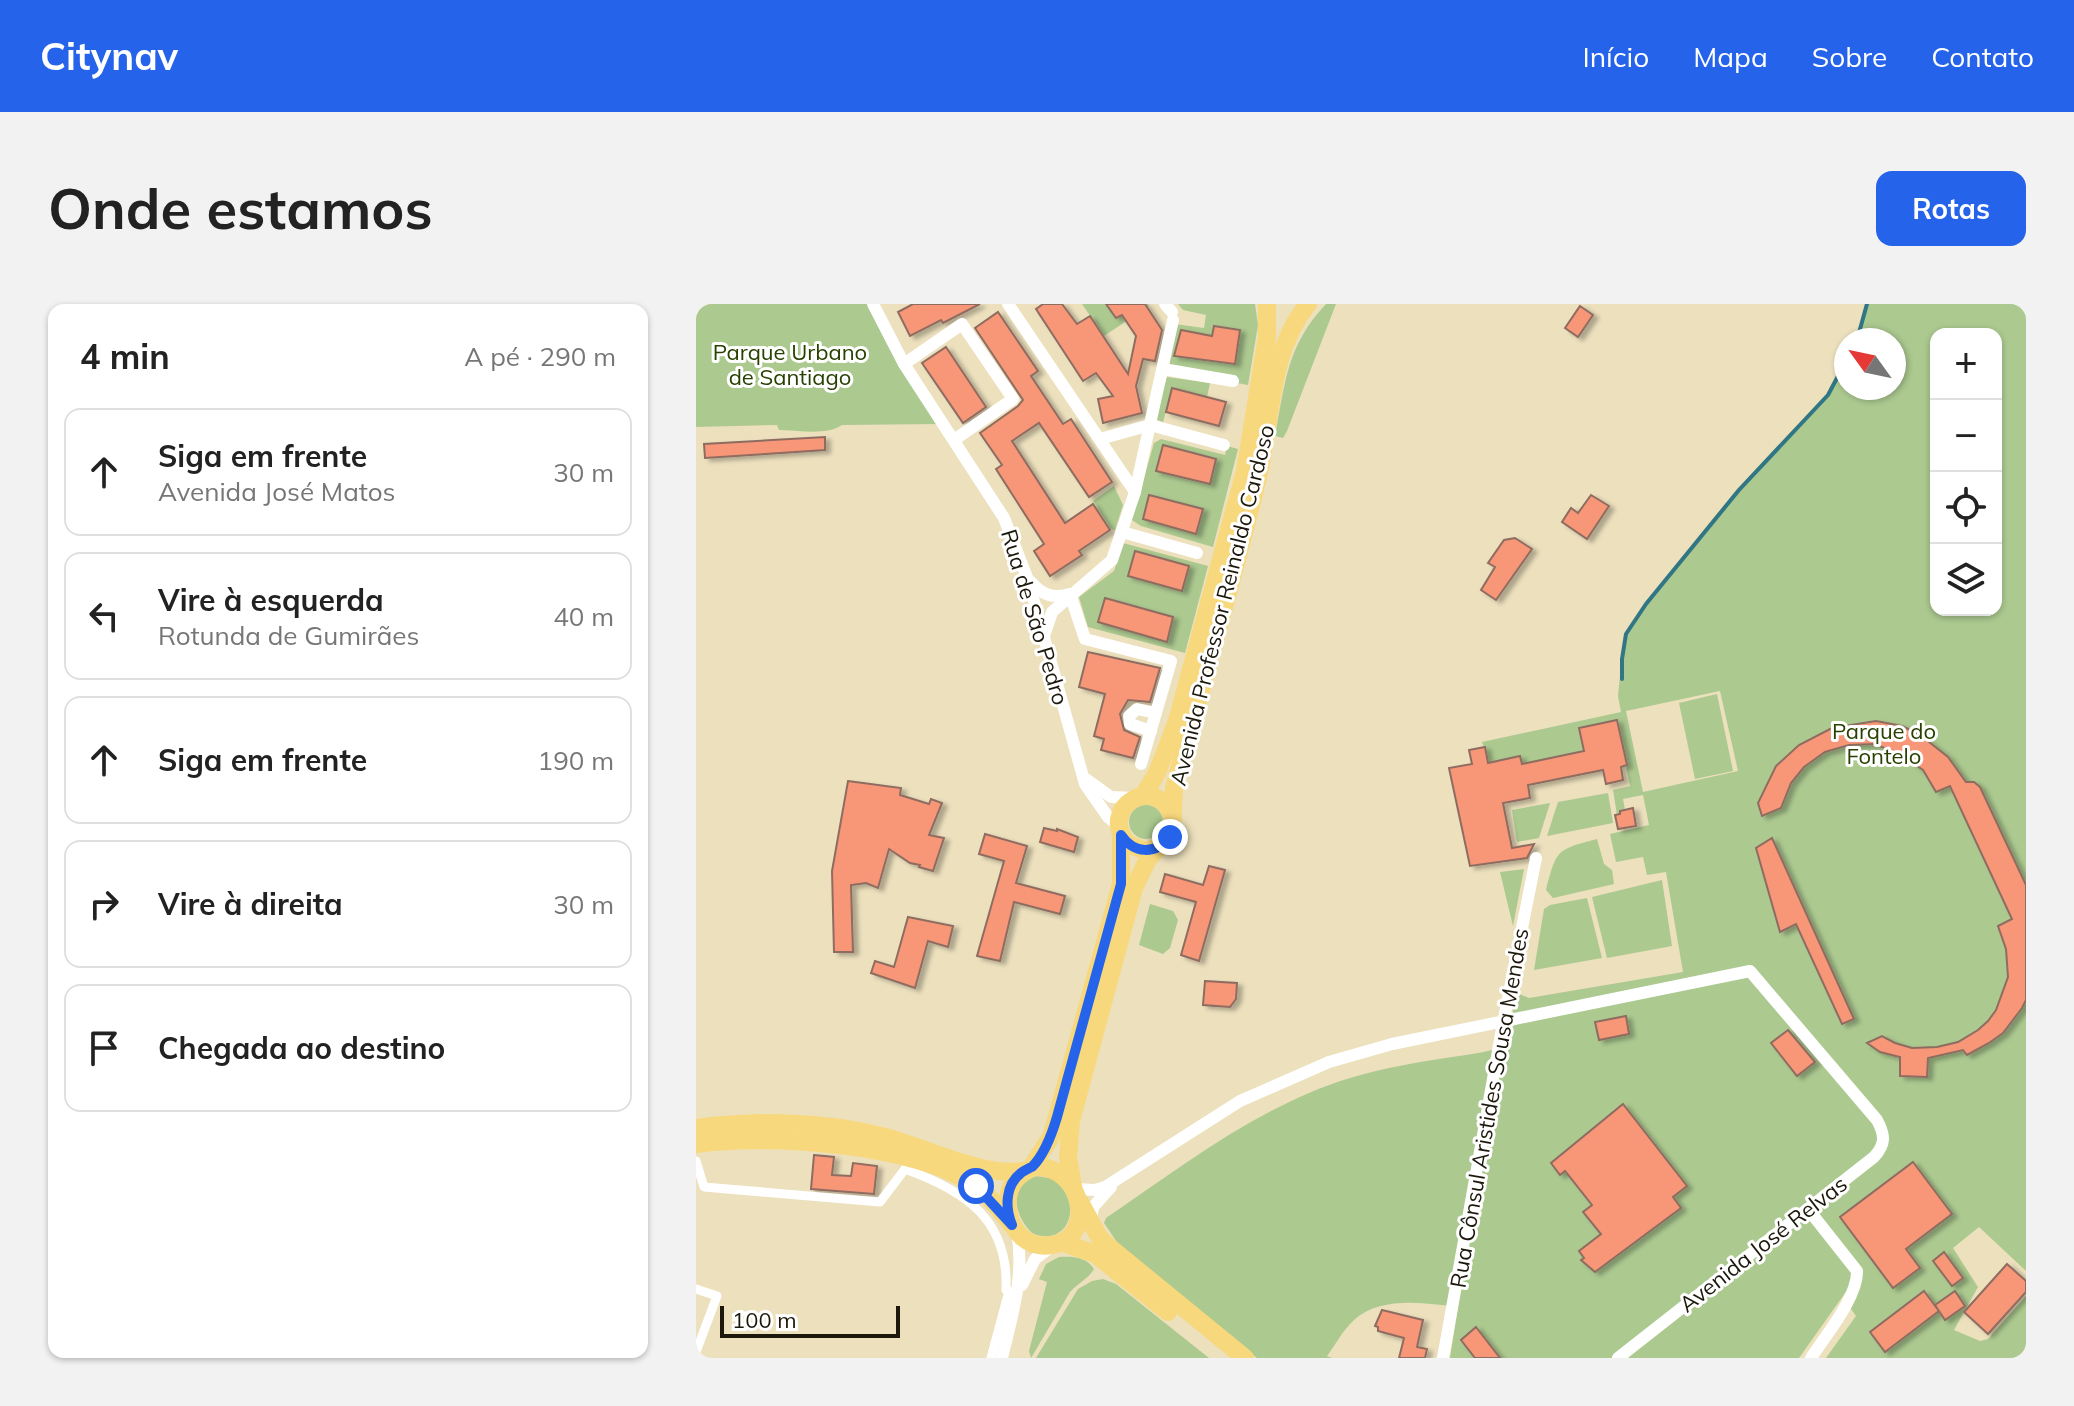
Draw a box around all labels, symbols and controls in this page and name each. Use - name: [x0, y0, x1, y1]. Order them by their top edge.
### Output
- text: Citynav: [40, 32, 178, 80]
- text: Início: [1582, 39, 1649, 74]
- text: Mapa: [1693, 39, 1768, 74]
- text: Sobre: [1812, 39, 1887, 74]
- text: Contato: [1931, 39, 2034, 74]
- button: Rotas: [1876, 171, 2026, 246]
- text: Onde estamos: [48, 173, 433, 243]
- north arrow: [1834, 328, 1906, 400]
- map controls: [1930, 328, 2002, 616]
- button: +: [1930, 328, 2002, 400]
- text: 4 min: [80, 335, 170, 378]
- park label: Parque Urbano de Santiago: [713, 338, 867, 391]
- text: A pé · 290 m: [464, 340, 616, 373]
- button: −: [1930, 400, 2002, 472]
- street label: Avenida Professor Reinaldo Cardoso: [1164, 422, 1280, 788]
- text: Siga em frente: [158, 437, 367, 475]
- icon: ahead: [82, 450, 126, 494]
- text: 30 m: [553, 456, 614, 489]
- button: locate: [1930, 472, 2002, 544]
- text: Avenida José Matos: [158, 475, 395, 508]
- street label: Rua de São Pedro: [995, 526, 1075, 708]
- button: layers: [1930, 544, 2002, 616]
- text: Vire à esquerda: [158, 581, 384, 619]
- icon: left: [82, 594, 126, 638]
- text: 40 m: [553, 600, 614, 633]
- text: Rotunda de Gumirães: [158, 619, 419, 652]
- park label: Parque do Fontelo: [1832, 717, 1936, 770]
- icon: ahead: [82, 738, 126, 782]
- text: Siga em frente: [158, 741, 367, 779]
- text: 190 m: [538, 744, 614, 777]
- route end: [1152, 819, 1188, 855]
- icon: right: [82, 882, 126, 926]
- text: Vire à direita: [158, 885, 343, 923]
- text: 30 m: [553, 888, 614, 921]
- street label: Rua Cônsul Aristides Sousa Mendes: [1444, 926, 1534, 1290]
- icon: arrive: [82, 1026, 126, 1070]
- text: Chegada ao destino: [158, 1029, 445, 1067]
- route start: [958, 1168, 994, 1204]
- street label: Avenida José Relvas: [1673, 1170, 1853, 1318]
- scale bar: [720, 1302, 900, 1338]
- text: 100 m: [732, 1306, 797, 1334]

